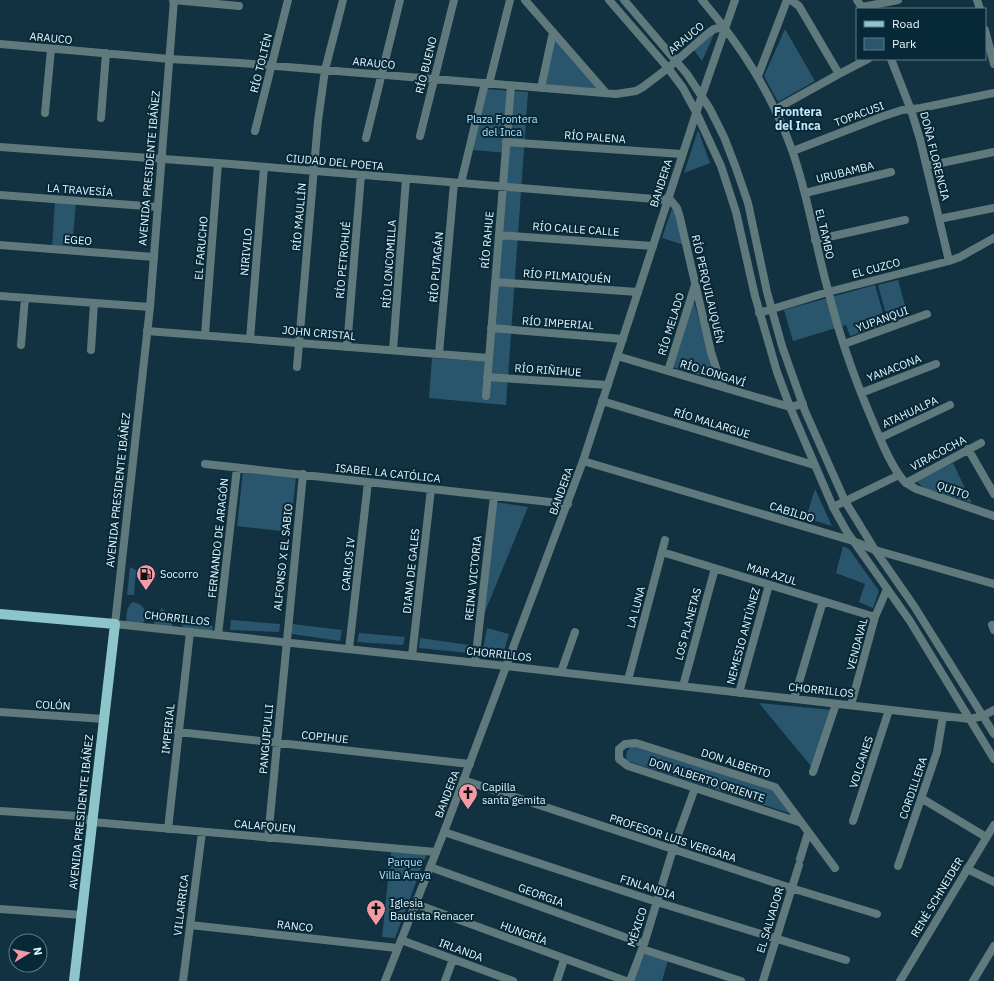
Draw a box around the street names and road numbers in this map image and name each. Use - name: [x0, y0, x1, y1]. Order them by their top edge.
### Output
- street label: ARAUCO: [665, 19, 707, 57]
- street label: ARAUCO: [29, 29, 73, 47]
- street label: RÍO TOLTÉN: [247, 32, 275, 94]
- street label: RÍO BUENO: [412, 35, 440, 95]
- street label: ARAUCO: [352, 54, 396, 72]
- street label: AVENIDA PRESIDENTE IBÁÑEZ: [135, 90, 163, 246]
- street label: TOPACUSI: [832, 99, 886, 129]
- street label: DOÑA FLORENCIA: [917, 110, 953, 202]
- street label: RÍO PALENA: [564, 128, 626, 146]
- street label: CIUDAD DEL POETA: [285, 151, 385, 173]
- street label: BANDERA: [647, 157, 675, 209]
- street label: URUBAMBA: [815, 158, 875, 186]
- street label: LA TRAVESÍA: [46, 181, 114, 199]
- street label: RÍO MAULLÍN: [289, 182, 309, 252]
- street label: EL TAMBO: [812, 208, 838, 261]
- street label: RÍO RAHUE: [478, 211, 496, 269]
- street label: EL FARUCHO: [191, 215, 211, 280]
- street label: RÍO LONCOMILLA: [379, 219, 399, 309]
- street label: RÍO CALLE CALLE: [532, 219, 620, 239]
- street label: RÍO PETROHUÉ: [333, 221, 353, 299]
- street label: NIRIVILO: [237, 227, 255, 276]
- street label: RÍO PUTAGÁN: [426, 231, 446, 303]
- street label: EGEO: [63, 232, 93, 248]
- street label: RÍO PERQUILAUQUÉN: [689, 233, 727, 345]
- street label: EL CUZCO: [850, 255, 902, 281]
- street label: RÍO PILMAIQUÉN: [523, 266, 611, 286]
- street label: RÍO MELADO: [655, 291, 687, 357]
- street label: YUPANQUI: [854, 303, 910, 335]
- street label: RÍO IMPERIAL: [521, 313, 595, 333]
- street label: JOHN CRISTAL: [281, 323, 357, 343]
- street label: YANACONA: [865, 351, 923, 385]
- street label: RÍO LONGAVÍ: [678, 356, 748, 390]
- street label: RÍO RIÑIHUE: [514, 361, 582, 379]
- street label: ATAHUALPA: [880, 393, 940, 431]
- street label: RÍO MALARGUE: [672, 405, 752, 441]
- street label: AVENIDA PRESIDENTE IBÁÑEZ: [103, 412, 133, 568]
- street label: VIRACOCHA: [908, 432, 968, 474]
- street label: ISABEL LA CATÓLICA: [335, 461, 441, 485]
- street label: BANDERA: [546, 465, 576, 517]
- street label: FERNANDO DE ARAGÓN: [205, 477, 231, 599]
- street label: QUITO: [935, 478, 971, 502]
- street label: CABILDO: [768, 499, 816, 526]
- street label: ALFONSO X EL SABIO: [270, 503, 296, 611]
- street label: DIANA DE GALES: [400, 528, 422, 614]
- street label: REINA VICTORIA: [462, 535, 484, 621]
- street label: CARLOS IV: [338, 536, 358, 592]
- street label: MAR AZUL: [745, 560, 799, 588]
- street label: LA LUNA: [624, 584, 648, 630]
- street label: LOS PLANETAS: [672, 586, 704, 662]
- street label: NEMESIO ANTÚNEZ: [723, 586, 763, 686]
- street label: CHORRILLOS: [144, 608, 210, 628]
- street label: VENDAVAL: [843, 616, 871, 672]
- street label: CHORRILLOS: [466, 644, 532, 664]
- street label: CHORRILLOS: [788, 680, 854, 700]
- street label: COLÓN: [35, 697, 71, 713]
- street label: IMPERIAL: [158, 703, 178, 755]
- street label: PANGUIPULLI: [256, 703, 276, 775]
- street label: COPIHUE: [301, 728, 349, 746]
- street label: AVENIDA PRESIDENTE IBÁÑEZ: [66, 734, 96, 890]
- street label: VOLCANES: [846, 734, 876, 790]
- street label: DON ALBERTO: [699, 745, 773, 781]
- street label: DON ALBERTO ORIENTE: [647, 755, 767, 805]
- street label: CORDILLERA: [896, 755, 930, 821]
- street label: BANDERA: [432, 768, 462, 820]
- street label: PROFESOR LUIS VERGARA: [608, 811, 738, 865]
- street label: CALAFQUEN: [233, 816, 297, 836]
- street label: RENÉ SCHNEIDER: [908, 855, 966, 939]
- street label: FINLANDIA: [618, 871, 678, 903]
- street label: VILLARRICA: [170, 874, 192, 936]
- street label: GEORGIA: [516, 880, 566, 910]
- street label: EL SALVADOR: [753, 885, 787, 955]
- street label: MÉXICO: [624, 905, 650, 949]
- street label: RANCO: [276, 917, 314, 935]
- street label: HUNGRÍA: [499, 918, 549, 948]
- street label: IRLANDA: [437, 936, 485, 964]

